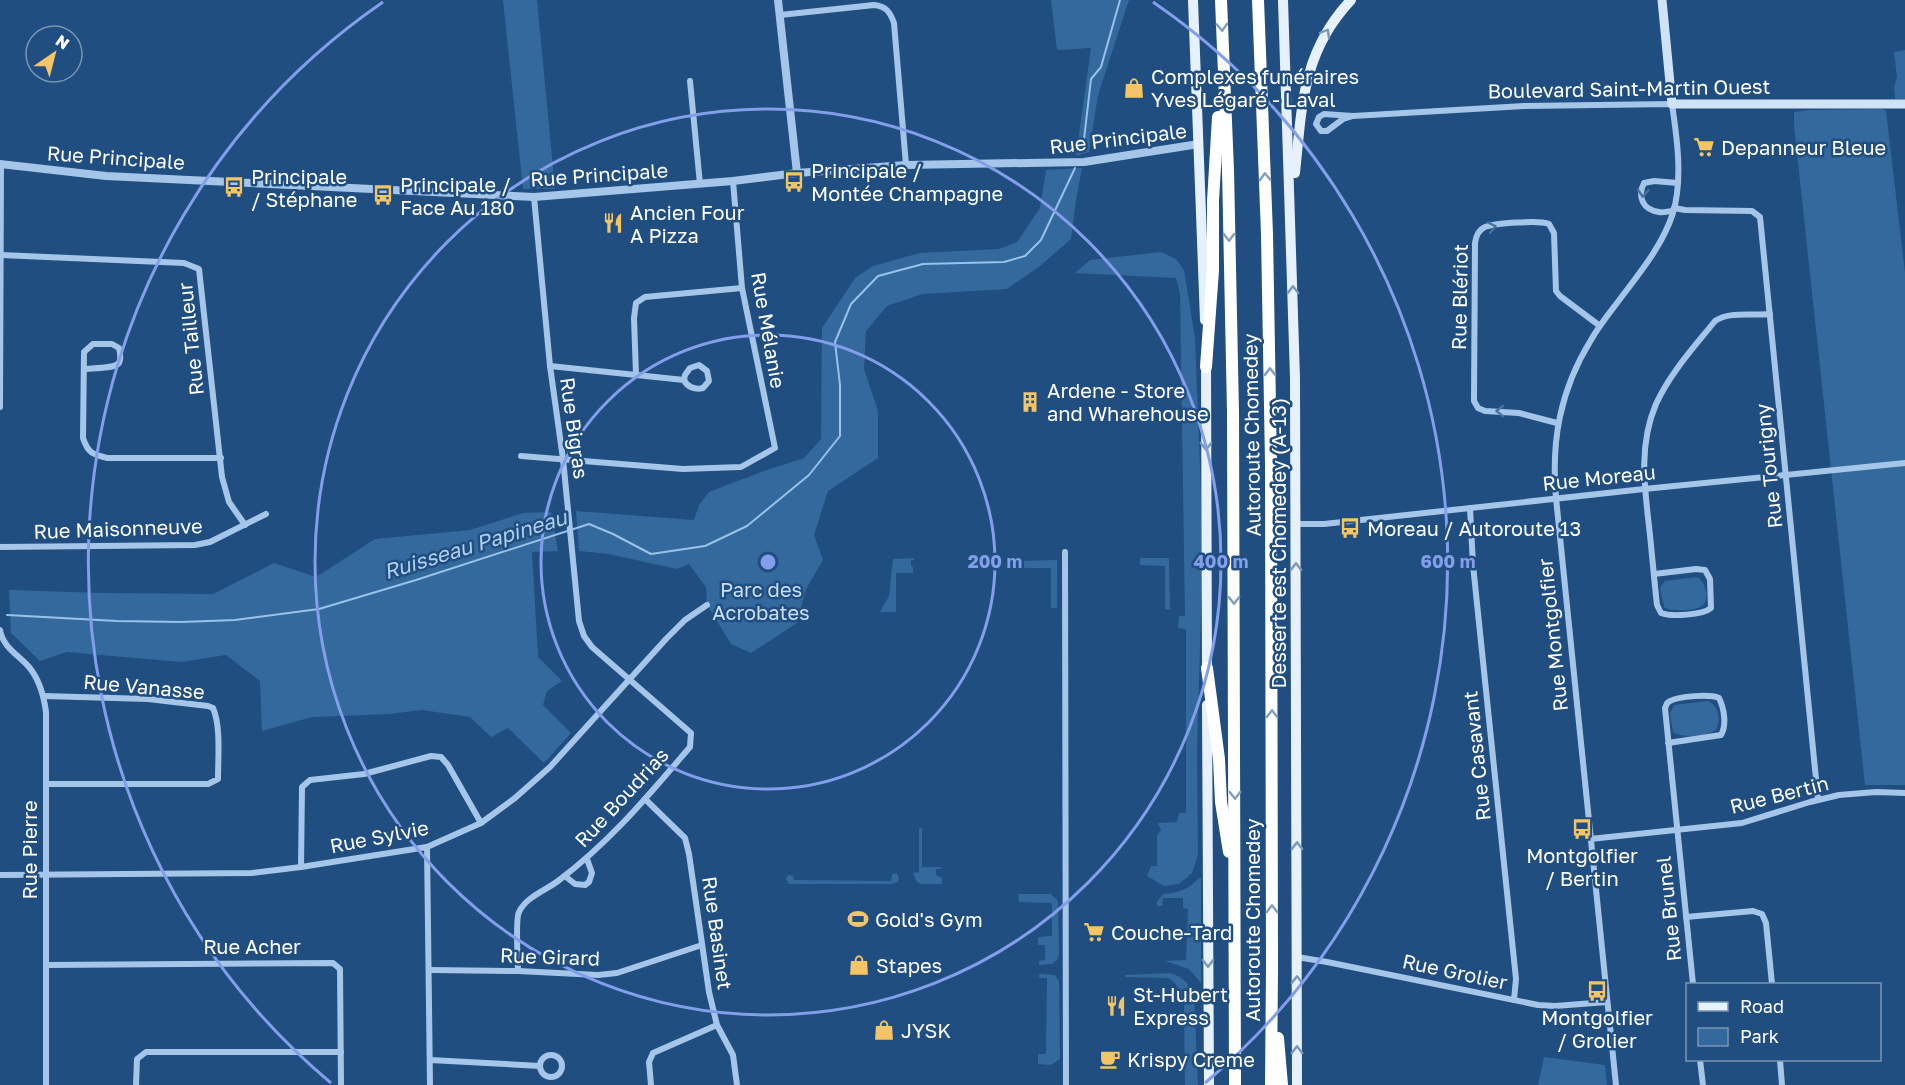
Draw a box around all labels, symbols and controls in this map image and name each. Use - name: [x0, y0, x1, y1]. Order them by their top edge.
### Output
- one-way arrow: [1215, 22, 1228, 31]
- north arrow: [24, 24, 84, 84]
- one-way arrow: [1319, 29, 1331, 39]
- text: N: [52, 30, 73, 53]
- place label: Complexes funéraires Yves Légaré - Laval: [1151, 64, 1359, 111]
- street label: Boulevard Saint-Martin Ouest: [1487, 74, 1771, 102]
- shop icon: Complexes funéraires Yves Légaré - Laval: [1122, 76, 1146, 100]
- street label: Rue Principale: [1048, 118, 1188, 158]
- supermarket icon: Depanneur Bleue: [1692, 135, 1716, 159]
- place label: Depanneur Bleue: [1721, 135, 1886, 159]
- street label: Rue Principale: [46, 140, 186, 174]
- street label: Rue Principale: [529, 157, 669, 191]
- place label: Principale / Montée Champagne: [811, 158, 1003, 205]
- place label: Principale / Stéphane: [251, 164, 357, 211]
- bus stop icon: Principale / Montée Champagne: [782, 170, 806, 194]
- place label: Principale / Face Au 180: [400, 172, 515, 219]
- one-way arrow: [1258, 173, 1271, 182]
- bus stop icon: Principale / Stéphane: [222, 175, 246, 199]
- bus stop icon: Principale / Face Au 180: [371, 183, 395, 207]
- one-way arrow: [1637, 189, 1650, 198]
- place label: Ancien Four A Pizza: [630, 200, 745, 247]
- restaurant icon: Ancien Four A Pizza: [601, 211, 625, 235]
- one-way arrow: [1487, 221, 1497, 234]
- one-way arrow: [1223, 233, 1235, 242]
- street label: Rue Blériot: [1446, 244, 1472, 350]
- street label: Rue Mélanie: [747, 270, 791, 390]
- street label: Rue Tailleur: [172, 281, 208, 397]
- one-way arrow: [1287, 285, 1299, 294]
- street label: Autoroute Chomedey: [1237, 333, 1265, 537]
- one-way arrow: [1263, 368, 1276, 377]
- street label: Rue Bigras: [556, 376, 594, 480]
- place label: Ardene - Store and Wharehouse: [1047, 378, 1209, 425]
- building icon: Ardene - Store and Wharehouse: [1018, 390, 1042, 414]
- street label: Desserte est Chomedey (A-13): [1266, 398, 1290, 688]
- street label: Rue Tourigny: [1750, 403, 1786, 529]
- one-way arrow: [1496, 405, 1505, 418]
- one-way arrow: [1200, 442, 1212, 451]
- street label: Rue Moreau: [1541, 459, 1657, 495]
- water label: Ruisseau Papineau: [380, 503, 571, 584]
- street label: Rue Maisonneuve: [33, 513, 203, 543]
- bus stop icon: Moreau / Autoroute 13: [1338, 516, 1362, 540]
- place label: Moreau / Autoroute 13: [1367, 516, 1581, 540]
- text: 200 m: [968, 550, 1022, 572]
- text: 400 m: [1194, 550, 1248, 572]
- text: 600 m: [1420, 550, 1476, 572]
- centre of rings: [758, 552, 778, 572]
- street label: Rue Montgolfier: [1532, 557, 1572, 713]
- one-way arrow: [1290, 562, 1302, 571]
- park label: Parc des Acrobates: [712, 577, 810, 624]
- one-way arrow: [1228, 596, 1240, 605]
- street label: Rue Vanasse: [82, 669, 206, 703]
- street label: Rue Casavant: [1457, 690, 1495, 822]
- one-way arrow: [1266, 710, 1278, 719]
- street label: Rue Boudrias: [569, 742, 673, 852]
- street label: Rue Bertin: [1727, 770, 1831, 818]
- one-way arrow: [1229, 791, 1241, 800]
- street label: Rue Pierre: [17, 801, 41, 899]
- street label: Rue Sylvie: [328, 815, 430, 857]
- bus stop icon: Montgolfier / Bertin: [1570, 817, 1594, 841]
- street label: Autoroute Chomedey: [1240, 818, 1264, 1022]
- one-way arrow: [1291, 841, 1303, 850]
- place label: Montgolfier / Bertin: [1526, 843, 1638, 890]
- street label: Rue Brunel: [1651, 855, 1685, 963]
- street label: Rue Basinet: [698, 875, 738, 991]
- one-way arrow: [1266, 905, 1278, 914]
- sports icon: Gold's Gym: [846, 907, 870, 931]
- place label: Gold's Gym: [875, 907, 983, 931]
- supermarket icon: Couche-Tard: [1082, 920, 1106, 944]
- place label: Couche-Tard: [1111, 920, 1232, 944]
- street label: Rue Acher: [203, 934, 301, 958]
- street label: Rue Girard: [500, 942, 600, 970]
- street label: Rue Grolier: [1400, 948, 1510, 994]
- shop icon: Stapes: [847, 953, 871, 977]
- place label: Stapes: [876, 953, 942, 977]
- one-way arrow: [1202, 958, 1214, 967]
- one-way arrow: [1291, 976, 1303, 985]
- bus stop icon: Montgolfier / Grolier: [1585, 979, 1609, 1003]
- place label: St-Hubert Express: [1133, 982, 1228, 1029]
- legend: [1686, 983, 1881, 1061]
- restaurant icon: St-Hubert Express: [1104, 994, 1128, 1018]
- text: Road: [1740, 995, 1784, 1017]
- place label: Montgolfier / Grolier: [1541, 1005, 1653, 1052]
- shop icon: JYSK: [872, 1018, 896, 1042]
- place label: JYSK: [901, 1018, 951, 1042]
- text: Park: [1740, 1025, 1779, 1047]
- one-way arrow: [1291, 1045, 1303, 1054]
- cafe icon: Krispy Creme: [1098, 1047, 1122, 1071]
- place label: Krispy Creme: [1127, 1047, 1255, 1071]

